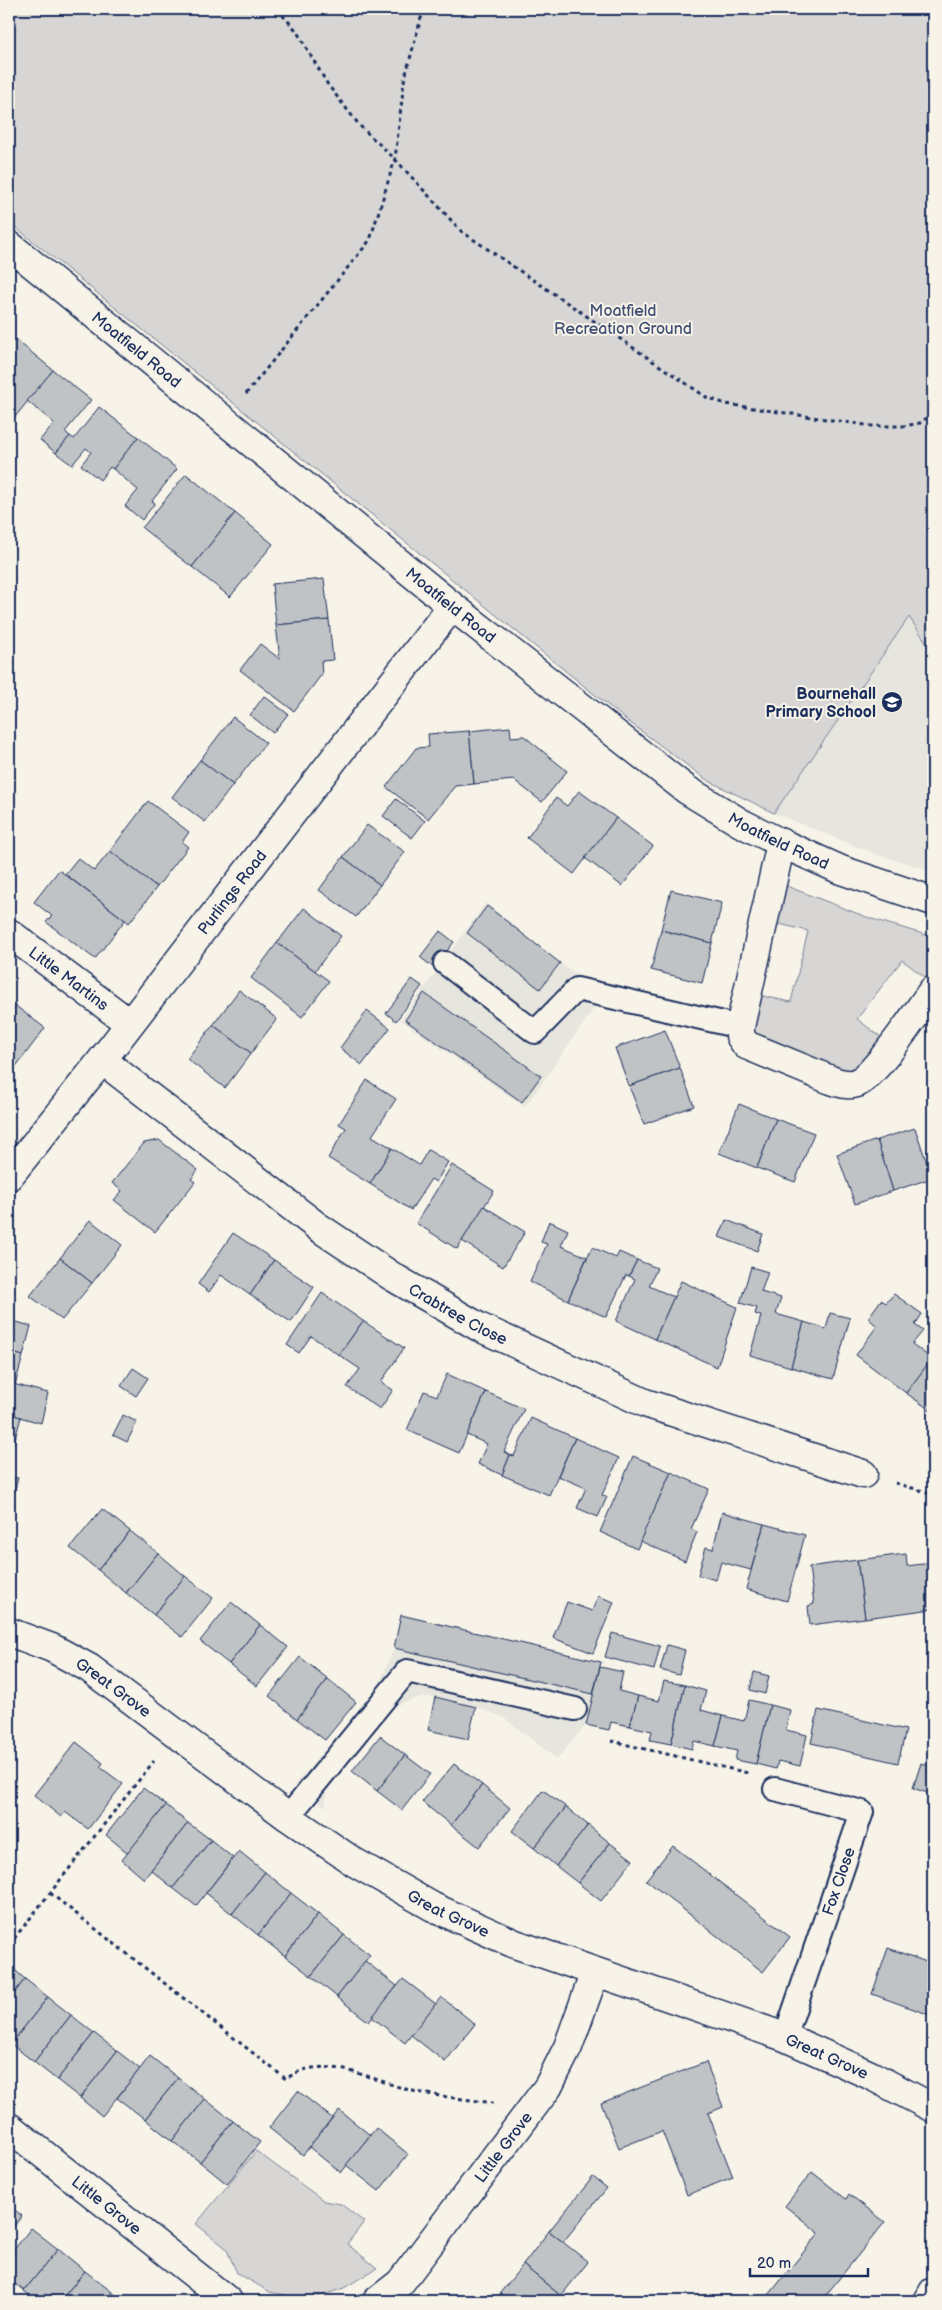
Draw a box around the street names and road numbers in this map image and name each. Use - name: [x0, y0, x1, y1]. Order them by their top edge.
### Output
- street label: Moatfield Road: [87, 308, 185, 392]
- street label: Moatfield Road: [401, 564, 499, 648]
- street label: Moatfield Road: [724, 809, 832, 874]
- street label: Purlings Road: [194, 847, 271, 939]
- street label: Little Martins: [25, 943, 112, 1015]
- street label: Crabtree Close: [405, 1280, 510, 1350]
- street label: Great Grove: [72, 1655, 155, 1722]
- street label: Fox Close: [819, 1844, 860, 1918]
- street label: Great Grove: [403, 1886, 492, 1942]
- street label: Great Grove: [782, 2030, 871, 2084]
- street label: Little Grove: [471, 2108, 537, 2187]
- street label: Little Grove: [67, 2172, 145, 2240]

